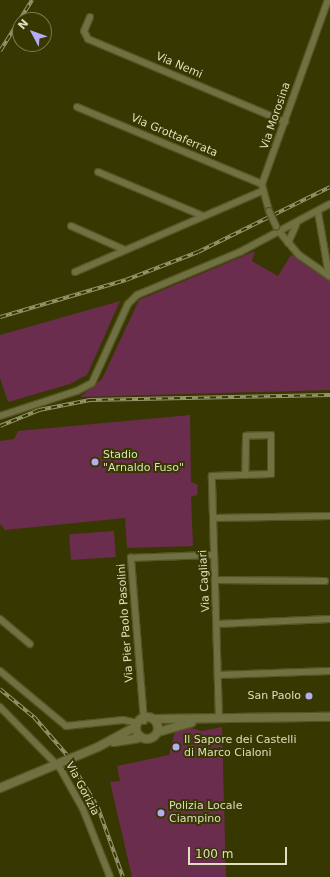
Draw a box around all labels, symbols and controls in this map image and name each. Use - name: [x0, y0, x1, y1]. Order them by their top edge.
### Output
- north arrow: [12, 12, 52, 52]
- text: N: [15, 17, 31, 32]
- street label: Via Nemi: [154, 50, 204, 82]
- street label: Via Morosina: [258, 81, 294, 151]
- street label: Via Grottaferrata: [129, 112, 219, 160]
- place label: Stadio "Arnaldo Fuso": [103, 449, 184, 475]
- marker: Stadio "Arnaldo Fuso": [90, 457, 100, 467]
- street label: Via Cagliari: [197, 549, 213, 613]
- street label: Via Pier Paolo Pasolini: [115, 563, 137, 683]
- place label: San Paolo: [247, 689, 301, 703]
- marker: San Paolo: [304, 691, 314, 701]
- place label: Il Sapore dei Castelli di Marco Cialoni: [184, 734, 296, 760]
- marker: Il Sapore dei Castelli di Marco Cialoni: [171, 742, 181, 752]
- street label: Via Gorizia: [62, 760, 102, 818]
- place label: Polizia Locale Ciampino: [169, 800, 242, 826]
- marker: Polizia Locale Ciampino: [156, 808, 166, 818]
- scale bar: [190, 839, 289, 865]
- text: 100 m: [195, 847, 233, 861]

